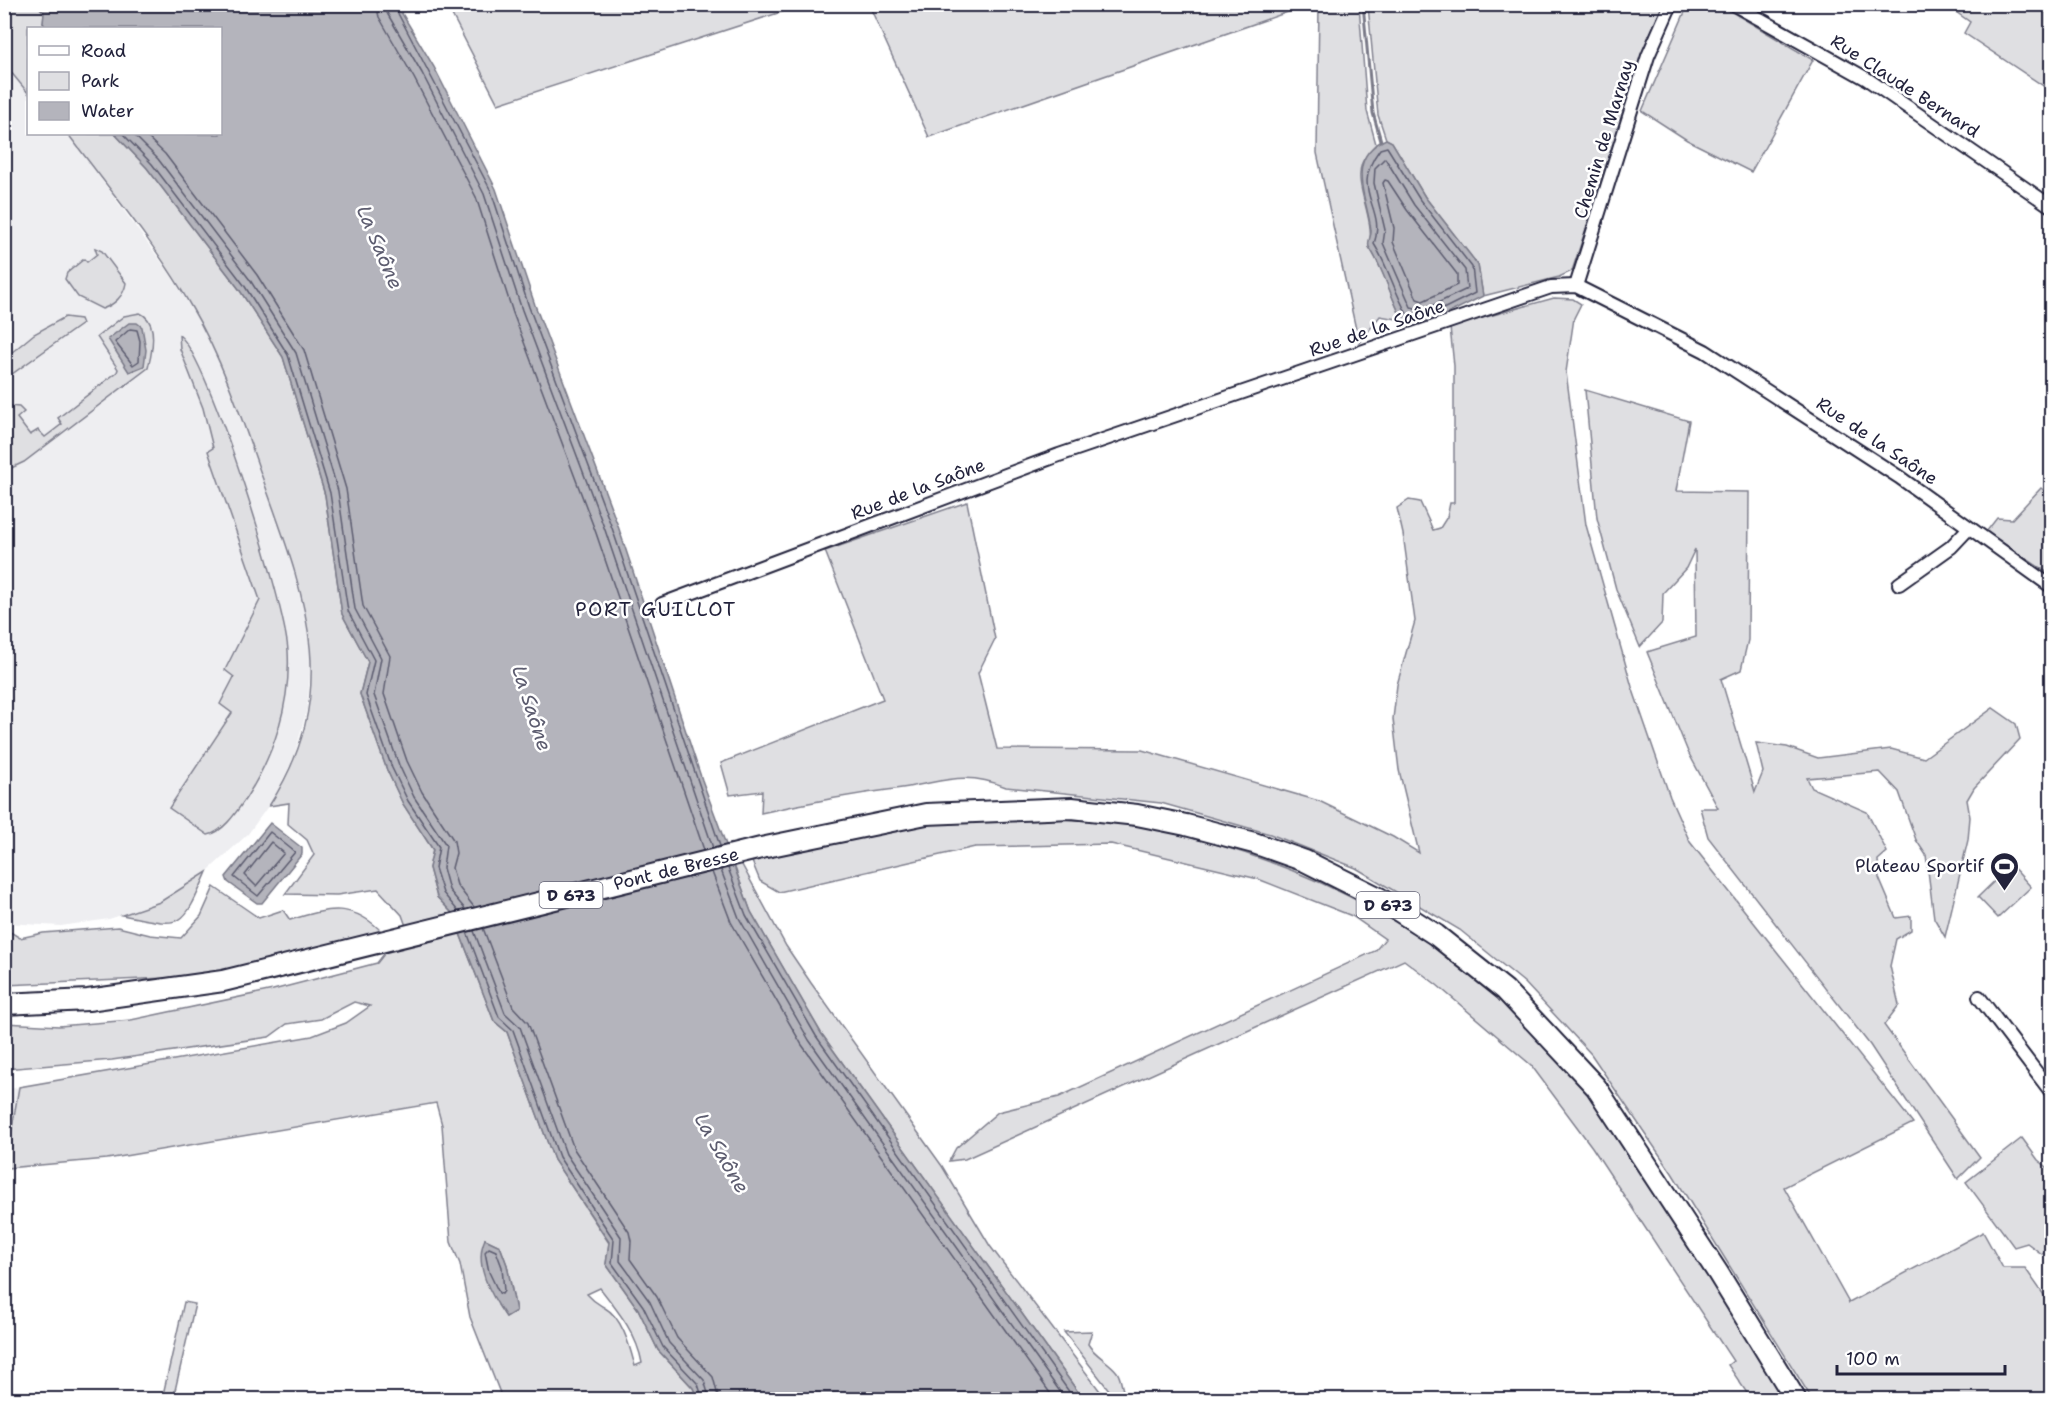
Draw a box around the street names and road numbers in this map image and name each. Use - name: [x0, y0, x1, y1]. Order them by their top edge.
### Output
- street label: Rue Claude Bernard: [1826, 29, 1984, 143]
- street label: Chemin de Marnay: [1568, 57, 1640, 221]
- street label: Rue de la Saône: [1306, 294, 1448, 362]
- street label: Rue de la Saône: [1812, 391, 1942, 491]
- street label: Rue de la Saône: [848, 452, 988, 526]
- street label: Pont de Bresse: [611, 842, 741, 896]
- road number: D 673: [540, 882, 602, 908]
- road number: D 673: [1356, 892, 1420, 918]

